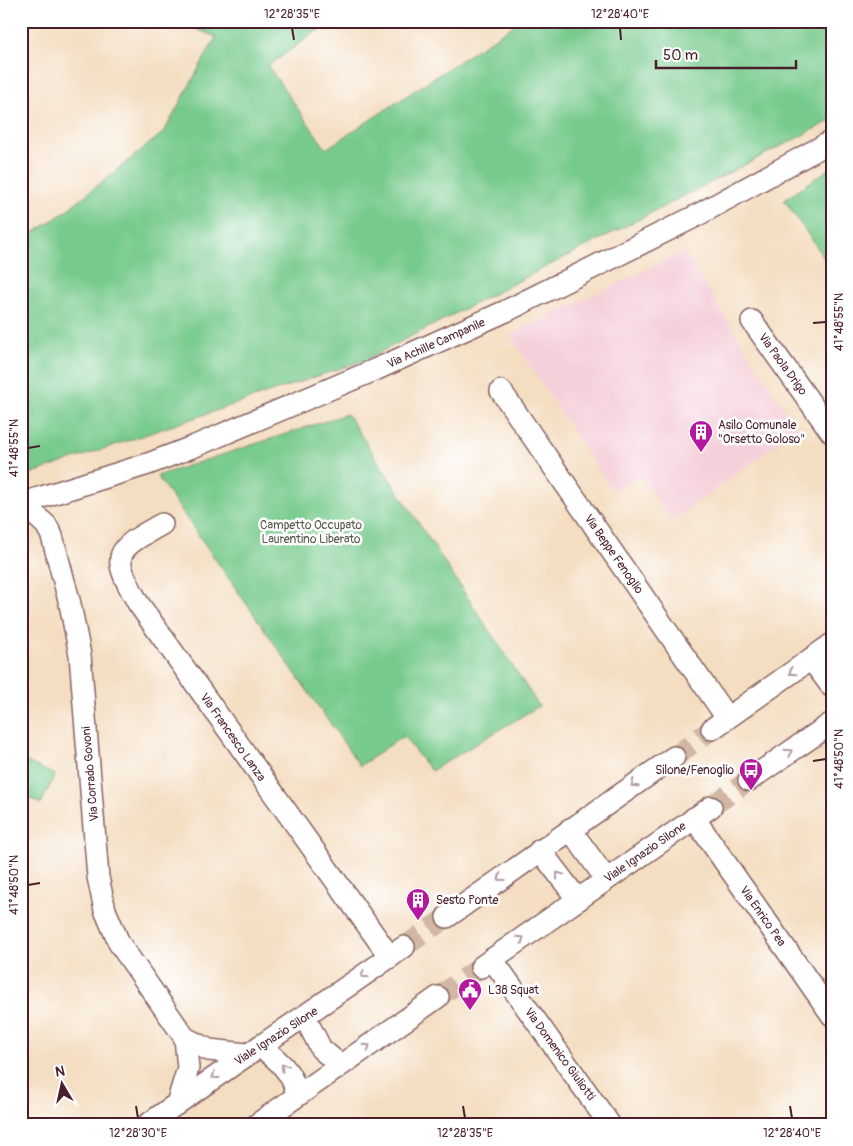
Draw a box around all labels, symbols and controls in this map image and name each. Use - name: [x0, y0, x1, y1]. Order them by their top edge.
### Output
- text: 12°28'35"E: [264, 7, 320, 22]
- text: 12°28'40"E: [591, 7, 649, 22]
- scale bar: [656, 38, 796, 70]
- text: 50 m: [663, 46, 698, 65]
- text: 41°48'55"N: [832, 293, 847, 351]
- street label: Via Achille Campanile: [385, 315, 488, 372]
- street label: Via Paola Drigo: [755, 330, 810, 399]
- place label: Asilo Comunale "Orsetto Goloso": [718, 418, 805, 447]
- text: 41°48'55"N: [7, 419, 22, 477]
- building icon: Asilo Comunale "Orsetto Goloso": [688, 419, 714, 453]
- street label: Via Beppe Fenoglio: [581, 512, 647, 597]
- park label: Campetto Occupato Laurentino Liberato: [260, 518, 363, 547]
- one-way arrow: [788, 666, 798, 675]
- street label: Via Francesco Lanza: [197, 690, 269, 785]
- street label: Via Corrado Govoni: [79, 726, 102, 822]
- text: 41°48'50"N: [832, 729, 847, 789]
- one-way arrow: [783, 749, 793, 758]
- bus stop icon: Silone/Fenoglio: [738, 757, 764, 791]
- place label: Silone/Fenoglio: [655, 763, 735, 778]
- one-way arrow: [630, 778, 640, 787]
- street label: Viale Ignazio Silone: [601, 819, 689, 886]
- text: 41°48'50"N: [7, 855, 22, 915]
- one-way arrow: [497, 872, 507, 881]
- one-way arrow: [556, 872, 564, 881]
- street label: Via Enrico Pea: [736, 883, 789, 950]
- building icon: Sesto Ponte: [405, 887, 431, 921]
- place label: Sesto Ponte: [436, 893, 499, 908]
- one-way arrow: [515, 936, 525, 945]
- one-way arrow: [361, 969, 370, 979]
- public building icon: L38 Squat: [457, 977, 483, 1011]
- place label: L38 Squat: [488, 983, 539, 998]
- street label: Viale Ignazio Silone: [232, 1004, 321, 1069]
- street label: Via Domenico Giuliotti: [521, 1005, 598, 1104]
- one-way arrow: [362, 1043, 371, 1053]
- north arrow: [38, 1058, 88, 1108]
- text: N: [54, 1063, 66, 1081]
- one-way arrow: [281, 1064, 290, 1073]
- one-way arrow: [211, 1070, 221, 1079]
- text: 12°28'30"E: [109, 1126, 167, 1141]
- text: 12°28'35"E: [437, 1126, 493, 1141]
- text: 12°28'40"E: [763, 1126, 821, 1141]

